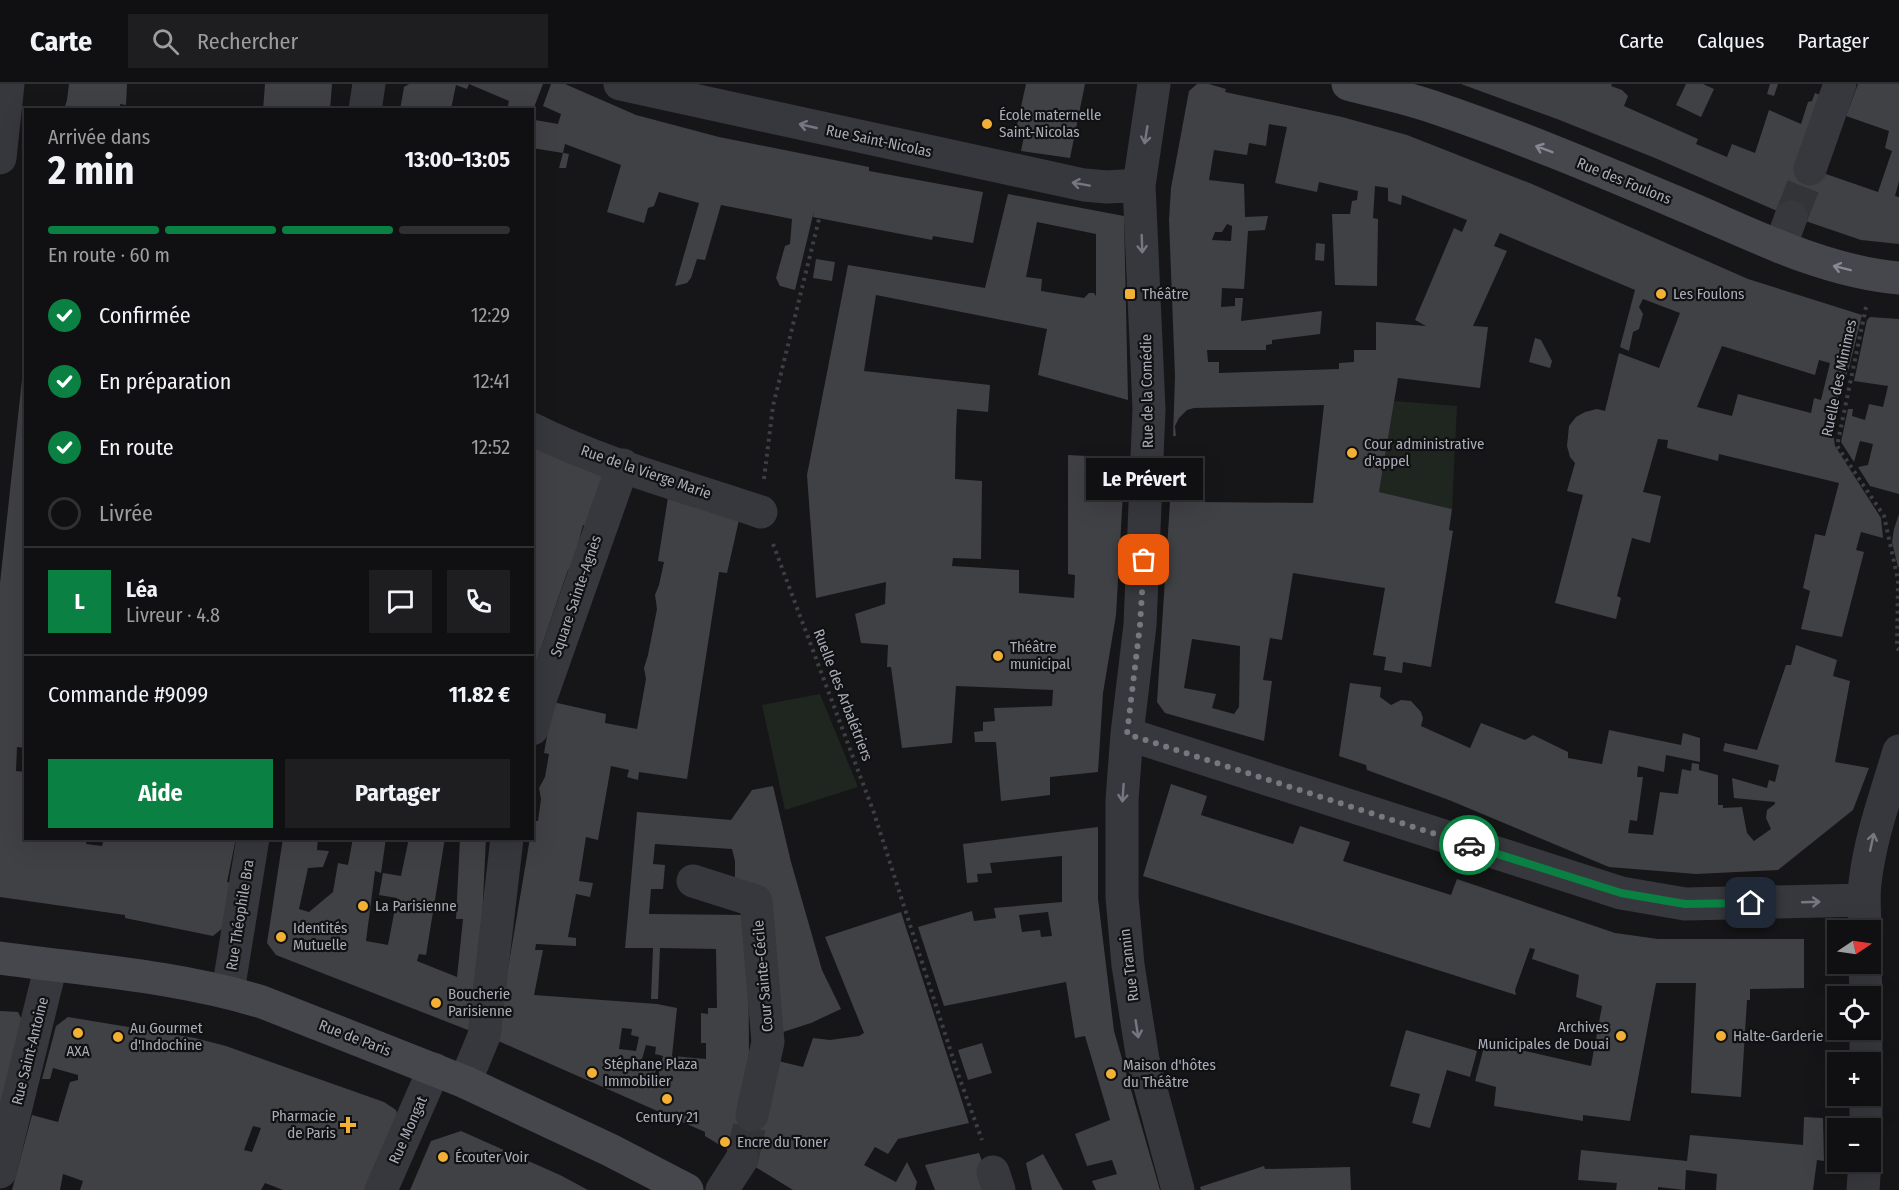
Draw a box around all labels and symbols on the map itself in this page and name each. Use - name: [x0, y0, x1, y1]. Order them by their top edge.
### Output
- place label: École maternelle Saint-Nicolas: [999, 106, 1101, 141]
- marker: École maternelle Saint-Nicolas: [980, 117, 994, 131]
- one-way arrow: [799, 120, 819, 131]
- street label: Rue Saint-Nicolas: [824, 121, 934, 161]
- one-way arrow: [1140, 124, 1151, 144]
- one-way arrow: [1535, 142, 1554, 153]
- street label: Rue des Foulons: [1574, 154, 1674, 208]
- one-way arrow: [1072, 178, 1092, 189]
- one-way arrow: [1136, 233, 1148, 253]
- one-way arrow: [1833, 261, 1852, 273]
- place label: Théâtre: [1142, 285, 1189, 303]
- place label: Les Foulons: [1673, 285, 1745, 303]
- marker: Théâtre: [1123, 287, 1137, 301]
- marker: Les Foulons: [1654, 287, 1668, 301]
- street label: Ruelle des Minimes: [1818, 318, 1860, 438]
- street label: Rue de la Comédie: [1137, 334, 1157, 448]
- place label: Cour administrative d'appel: [1364, 435, 1484, 470]
- street label: Rue de la Vierge Marie: [578, 441, 714, 503]
- marker: Cour administrative d'appel: [1345, 446, 1359, 460]
- callout: Le Prévert: [1086, 458, 1202, 500]
- street label: Square Sainte-Agnès: [547, 533, 605, 659]
- pin: [1118, 534, 1169, 585]
- street label: Ruelle des Arbalétriers: [810, 627, 876, 763]
- place label: Théâtre municipal: [1010, 638, 1070, 673]
- marker: Théâtre municipal: [991, 649, 1005, 663]
- one-way arrow: [1117, 782, 1128, 802]
- courier: [1439, 815, 1499, 875]
- one-way arrow: [1867, 833, 1878, 852]
- street label: Rue Théophile Bra: [222, 858, 258, 972]
- pin: [1725, 877, 1776, 928]
- one-way arrow: [1800, 896, 1820, 908]
- place label: La Parisienne: [375, 897, 457, 915]
- marker: La Parisienne: [356, 899, 370, 913]
- place label: Identités Mutuelle: [293, 919, 347, 954]
- street label: Cour Sainte-Cécile: [749, 919, 777, 1033]
- north arrow: [1827, 920, 1881, 974]
- street label: Rue Trannin: [1116, 928, 1142, 1002]
- marker: Identités Mutuelle: [274, 930, 288, 944]
- place label: Boucherie Parisienne: [448, 985, 512, 1020]
- street label: Rue Saint-Antoine: [8, 995, 52, 1107]
- marker: Boucherie Parisienne: [429, 996, 443, 1010]
- street label: Rue de Paris: [316, 1016, 394, 1060]
- one-way arrow: [1132, 1018, 1143, 1038]
- place label: Archives Municipales de Douai: [1478, 1018, 1609, 1053]
- place label: Au Gourmet d'Indochine: [130, 1019, 203, 1054]
- marker: AXA: [71, 1026, 85, 1040]
- place label: Halte-Garderie: [1733, 1027, 1824, 1045]
- marker: Archives Municipales de Douai: [1614, 1029, 1628, 1043]
- marker: Halte-Garderie: [1714, 1029, 1728, 1043]
- marker: Au Gourmet d'Indochine: [111, 1030, 125, 1044]
- place label: AXA: [66, 1042, 90, 1060]
- place label: Stéphane Plaza Immobilier: [604, 1055, 698, 1090]
- place label: Maison d'hôtes du Théâtre: [1123, 1056, 1216, 1091]
- marker: Stéphane Plaza Immobilier: [585, 1066, 599, 1080]
- marker: Maison d'hôtes du Théâtre: [1104, 1067, 1118, 1081]
- marker: Century 21: [660, 1092, 674, 1106]
- street label: Rue Mongat: [385, 1093, 431, 1167]
- place label: Pharmacie de Paris: [271, 1107, 336, 1142]
- place label: Century 21: [636, 1108, 698, 1126]
- marker: Pharmacie de Paris: [341, 1118, 355, 1132]
- place label: Encre du Toner: [737, 1133, 829, 1151]
- marker: Encre du Toner: [718, 1135, 732, 1149]
- place label: Écouter Voir: [455, 1148, 529, 1166]
- marker: Écouter Voir: [436, 1150, 450, 1164]

